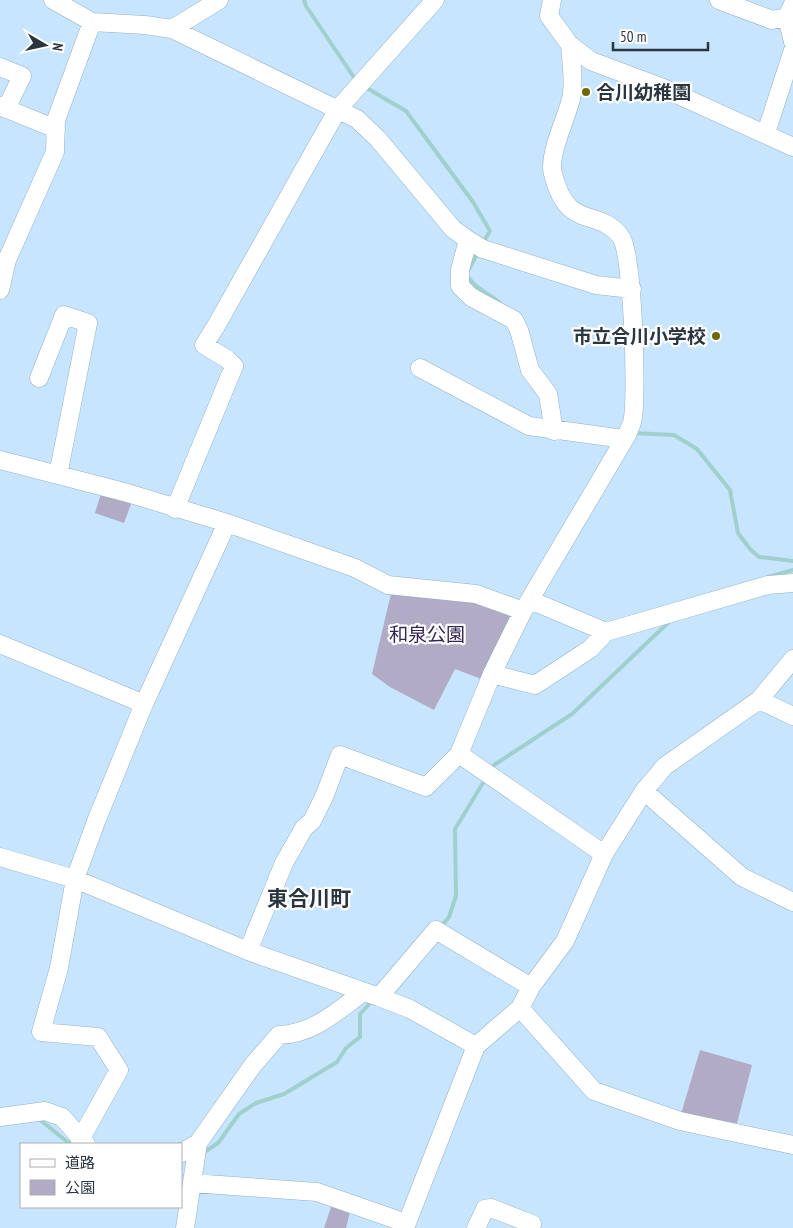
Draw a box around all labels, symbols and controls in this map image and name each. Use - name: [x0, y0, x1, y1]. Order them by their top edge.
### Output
- north arrow: [20, 20, 70, 70]
- scale bar: [613, 20, 708, 52]
- text: 50 m: [620, 27, 646, 46]
- text: N: [48, 42, 67, 52]
- place label: 合川幼稚園: [596, 80, 691, 104]
- marker: 合川幼稚園: [580, 86, 592, 98]
- place label: 市立合川小学校: [573, 324, 706, 348]
- marker: 市立合川小学校: [710, 330, 722, 342]
- park label: 和泉公園: [389, 622, 465, 646]
- district label: 東合川町: [267, 885, 351, 912]
- legend: [20, 1143, 182, 1208]
- text: 道路: [65, 1153, 95, 1172]
- text: 公園: [65, 1178, 95, 1197]

